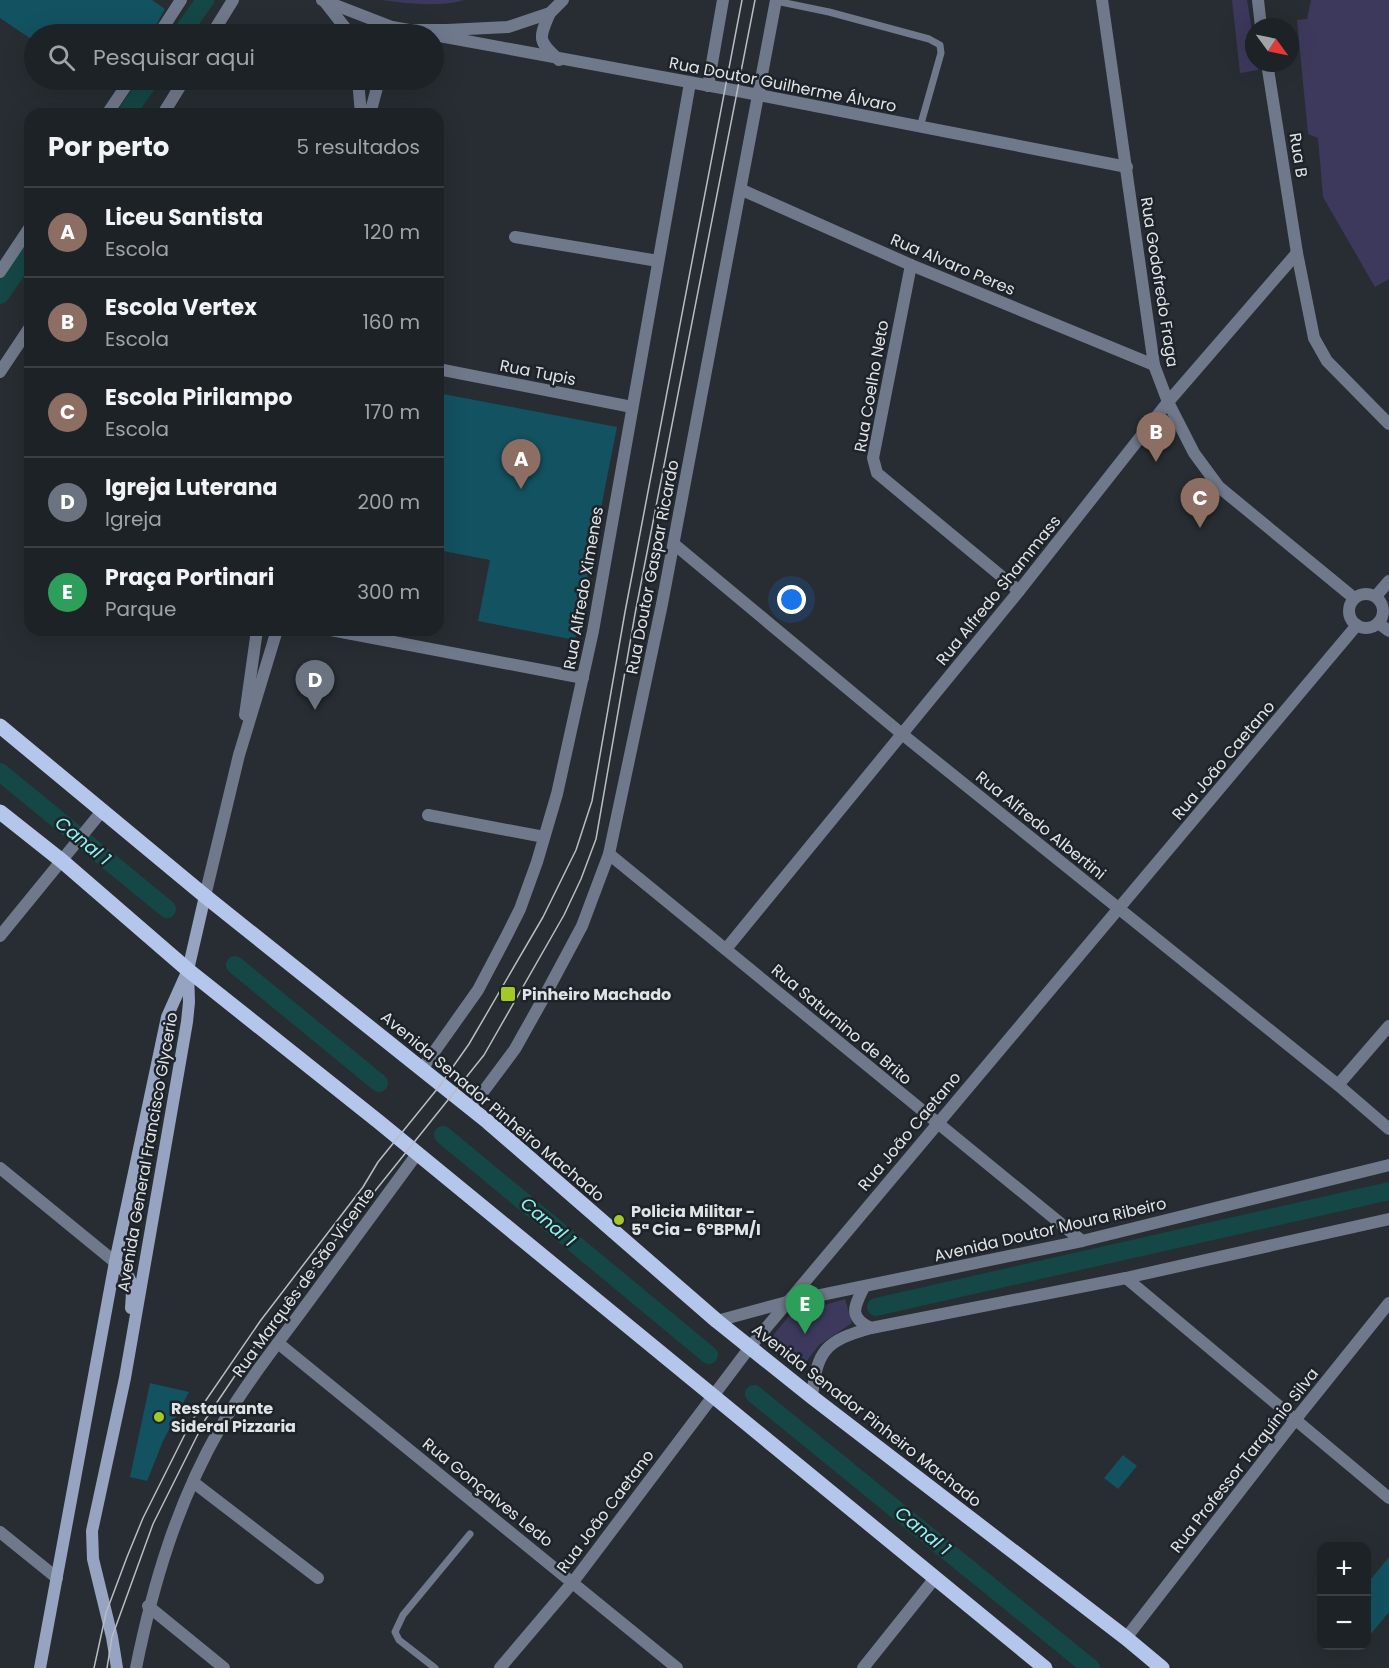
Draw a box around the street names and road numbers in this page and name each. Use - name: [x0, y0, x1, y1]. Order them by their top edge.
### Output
- street label: Rua Doutor Guilherme Álvaro: [667, 51, 899, 118]
- street label: Rua B: [1284, 131, 1313, 179]
- street label: Rua Godofredo Fraga: [1135, 195, 1184, 369]
- street label: Rua Alvaro Peres: [887, 228, 1019, 301]
- street label: Rua Coelho Neto: [849, 318, 894, 454]
- street label: Rua Tupis: [498, 354, 578, 391]
- street label: Rua Doutor Gaspar Ricardo: [620, 458, 685, 676]
- street label: Rua Alfredo Ximenes: [558, 505, 609, 671]
- street label: Rua Alfredo Shammass: [931, 510, 1066, 670]
- street label: Rua João Caetano: [1167, 696, 1280, 825]
- street label: Rua Alfredo Albertini: [971, 766, 1111, 885]
- street label: Rua Saturnino de Brito: [766, 959, 917, 1090]
- street label: Avenida Senador Pinheiro Machado: [376, 1006, 610, 1207]
- street label: Avenida General Francisco Glycerio: [112, 1010, 183, 1294]
- street label: Rua João Caetano: [853, 1067, 966, 1196]
- street label: Rua Marquês de São Vicente: [227, 1183, 380, 1382]
- street label: Avenida Doutor Moura Ribeiro: [932, 1192, 1169, 1267]
- street label: Avenida Senador Pinheiro Machado: [747, 1318, 986, 1512]
- street label: Rua Professor Tarquínio Silva: [1165, 1363, 1324, 1558]
- street label: Rua Gonçalves Ledo: [418, 1433, 558, 1552]
- street label: Rua João Caetano: [551, 1445, 660, 1578]

